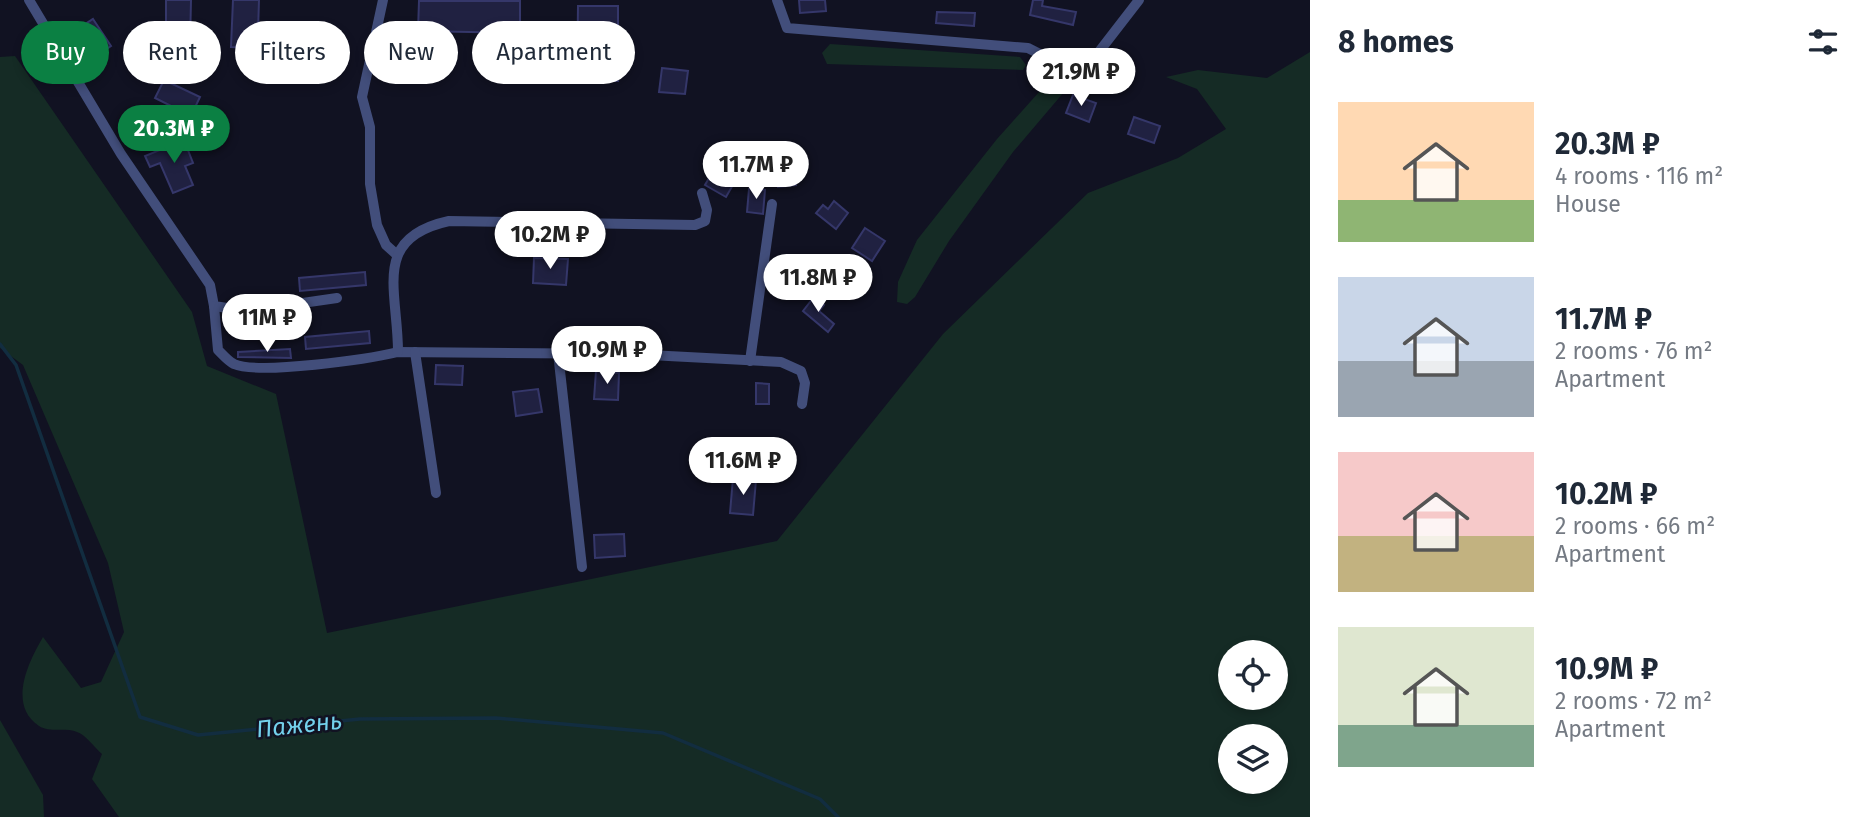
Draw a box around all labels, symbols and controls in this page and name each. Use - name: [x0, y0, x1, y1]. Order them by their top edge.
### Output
- chip: Buy: [21, 21, 109, 84]
- chip: Rent: [123, 21, 221, 84]
- chip: Filters: [235, 21, 350, 84]
- chip: New: [364, 21, 458, 84]
- chip: Apartment: [472, 21, 635, 84]
- icon: filters: [1804, 23, 1842, 61]
- text: 8 homes: [1338, 24, 1454, 60]
- pin: 21.9M ₽: [1016, 48, 1146, 108]
- text: 21.9M ₽: [1042, 57, 1120, 85]
- pin: 20.3M ₽: [109, 106, 239, 165]
- text: 20.3M ₽: [134, 114, 214, 142]
- text: 20.3M ₽: [1555, 126, 1660, 162]
- icon: home: [1394, 130, 1478, 214]
- pin: 11.7M ₽: [691, 142, 821, 201]
- text: 11.7M ₽: [719, 150, 793, 178]
- text: 4 rooms · 116 m²: [1555, 162, 1723, 190]
- text: House: [1555, 190, 1621, 218]
- pin: 10.2M ₽: [485, 212, 615, 271]
- text: 10.2M ₽: [511, 220, 589, 248]
- pin: 11.8M ₽: [753, 254, 883, 314]
- text: 11.8M ₽: [779, 263, 857, 291]
- pin: 11M ₽: [218, 294, 316, 354]
- text: 11.7M ₽: [1555, 301, 1652, 337]
- text: 11M ₽: [238, 303, 296, 331]
- icon: home: [1394, 305, 1478, 389]
- pin: 10.9M ₽: [542, 326, 672, 386]
- text: 10.9M ₽: [567, 335, 647, 363]
- text: 2 rooms · 76 m²: [1555, 337, 1713, 365]
- text: Apartment: [1555, 365, 1665, 393]
- pin: 11.6M ₽: [678, 438, 808, 497]
- text: 11.6M ₽: [705, 446, 781, 474]
- text: 10.2M ₽: [1555, 476, 1658, 512]
- icon: home: [1394, 480, 1478, 564]
- text: 2 rooms · 66 m²: [1555, 512, 1715, 540]
- text: Apartment: [1555, 540, 1665, 568]
- map controls: [1218, 640, 1288, 794]
- button: locate: [1218, 640, 1288, 710]
- text: 10.9M ₽: [1555, 651, 1658, 687]
- icon: home: [1394, 655, 1478, 739]
- text: 2 rooms · 72 m²: [1555, 687, 1712, 715]
- water label: Пажень: [255, 707, 343, 743]
- text: Apartment: [1555, 715, 1665, 743]
- button: layers: [1218, 724, 1288, 794]

